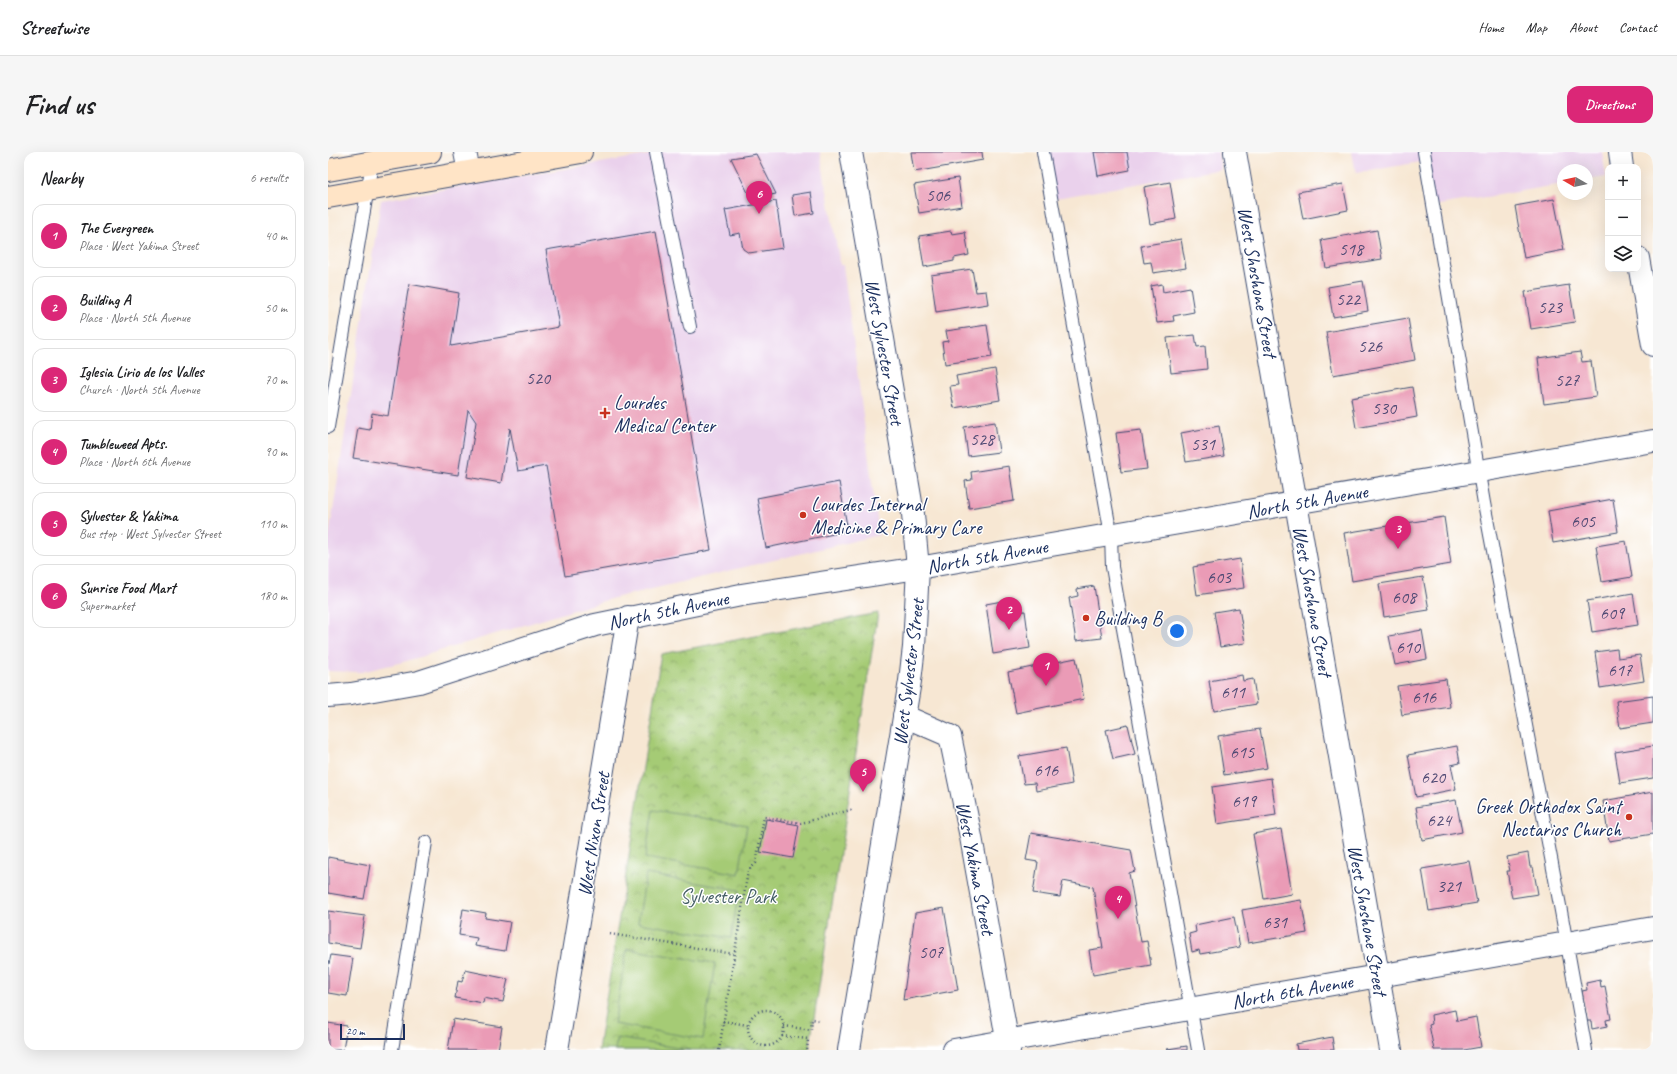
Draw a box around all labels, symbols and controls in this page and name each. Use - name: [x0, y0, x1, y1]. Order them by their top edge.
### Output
- text: Streetwise: [20, 16, 88, 40]
- text: Home: [1478, 19, 1504, 36]
- text: Map: [1526, 19, 1547, 36]
- text: About: [1569, 19, 1597, 36]
- text: Contact: [1619, 19, 1657, 36]
- button: Directions: [1567, 86, 1653, 123]
- text: Find us: [24, 87, 94, 122]
- north arrow: [1557, 164, 1593, 200]
- map controls: [1605, 164, 1641, 272]
- button: +: [1605, 164, 1641, 200]
- text: Nearby: [40, 168, 83, 189]
- text: 6 results: [250, 170, 288, 186]
- pin: 6: [746, 181, 772, 214]
- house number: 506: [926, 184, 951, 206]
- button: −: [1605, 200, 1641, 236]
- street label: West Shoshone Street: [1232, 205, 1284, 362]
- text: The Evergreen: [79, 219, 153, 238]
- text: 1: [51, 228, 57, 244]
- text: 40 m: [265, 228, 287, 244]
- button: layers: [1605, 236, 1641, 272]
- text: Place · West Yakima Street: [79, 238, 198, 254]
- house number: 518: [1339, 238, 1365, 260]
- street label: West Sylvester Street: [859, 277, 910, 429]
- house number: 522: [1336, 288, 1362, 310]
- text: Building A: [79, 291, 131, 310]
- house number: 523: [1538, 296, 1564, 318]
- text: 2: [51, 300, 57, 316]
- text: 50 m: [265, 300, 287, 316]
- text: Place · North 5th Avenue: [79, 310, 190, 326]
- house number: 526: [1358, 335, 1383, 357]
- text: Iglesia Lirio de los Valles: [79, 363, 204, 382]
- house number: 520: [526, 367, 552, 389]
- house number: 527: [1555, 369, 1580, 391]
- text: 3: [51, 372, 57, 388]
- text: 70 m: [265, 372, 287, 388]
- text: Church · North 5th Avenue: [79, 382, 200, 398]
- place label: Lourdes Medical Center: [614, 390, 717, 438]
- house number: 530: [1372, 397, 1398, 419]
- marker: Lourdes Medical Center: [599, 407, 611, 419]
- house number: 528: [970, 428, 996, 450]
- house number: 531: [1191, 433, 1216, 455]
- text: Tumbleweed Apts.: [79, 435, 167, 454]
- text: 4: [51, 444, 57, 460]
- text: 90 m: [265, 444, 287, 460]
- text: Place · North 6th Avenue: [79, 454, 190, 470]
- street label: North 5th Avenue: [1245, 478, 1371, 524]
- place label: Lourdes Internal Medicine & Primary Care: [811, 492, 983, 540]
- text: Sylvester & Yakima: [79, 507, 178, 526]
- marker: Lourdes Internal Medicine & Primary Care: [798, 510, 808, 520]
- house number: 605: [1571, 510, 1596, 532]
- text: 5: [51, 516, 57, 532]
- text: 110 m: [259, 516, 287, 532]
- pin: 3: [1385, 516, 1411, 549]
- street label: West Shoshone Street: [1287, 524, 1339, 681]
- text: Bus stop · West Sylvester Street: [79, 526, 221, 542]
- street label: North 5th Avenue: [925, 533, 1051, 579]
- house number: 603: [1207, 566, 1233, 588]
- text: Sunrise Food Mart: [79, 579, 176, 598]
- street label: North 5th Avenue: [606, 585, 732, 635]
- house number: 608: [1392, 586, 1418, 608]
- text: 6: [51, 588, 57, 604]
- text: 180 m: [259, 588, 287, 604]
- street label: West Sylvester Street: [887, 595, 930, 747]
- pin: 2: [996, 597, 1022, 630]
- text: Supermarket: [79, 598, 134, 614]
- house number: 609: [1600, 602, 1626, 624]
- place label: Building B: [1094, 606, 1163, 631]
- marker: Building B: [1081, 613, 1091, 623]
- your location: [1167, 621, 1187, 641]
- house number: 610: [1396, 636, 1422, 658]
- pin: 1: [1033, 653, 1059, 686]
- house number: 617: [1608, 659, 1633, 681]
- house number: 611: [1221, 681, 1246, 703]
- house number: 616: [1412, 686, 1437, 708]
- house number: 615: [1230, 741, 1255, 763]
- pin: 5: [850, 759, 876, 792]
- house number: 616: [1034, 759, 1059, 781]
- house number: 620: [1421, 766, 1447, 788]
- street label: West Nixon Street: [571, 768, 616, 898]
- house number: 619: [1232, 790, 1258, 812]
- place label: Greek Orthodox Saint Nectarios Church: [1475, 794, 1624, 842]
- street label: West Yakima Street: [950, 799, 1001, 939]
- house number: 624: [1427, 809, 1453, 831]
- marker: Greek Orthodox Saint Nectarios Church: [1624, 812, 1634, 822]
- street label: West Shoshone Street: [1342, 843, 1394, 1000]
- house number: 321: [1437, 875, 1462, 897]
- park label: Sylvester Park: [680, 884, 778, 909]
- pin: 4: [1105, 886, 1131, 919]
- house number: 631: [1263, 911, 1288, 933]
- house number: 507: [919, 941, 944, 963]
- street label: North 6th Avenue: [1230, 968, 1356, 1014]
- scale bar: [340, 1022, 405, 1041]
- text: 20 m: [346, 1024, 365, 1038]

